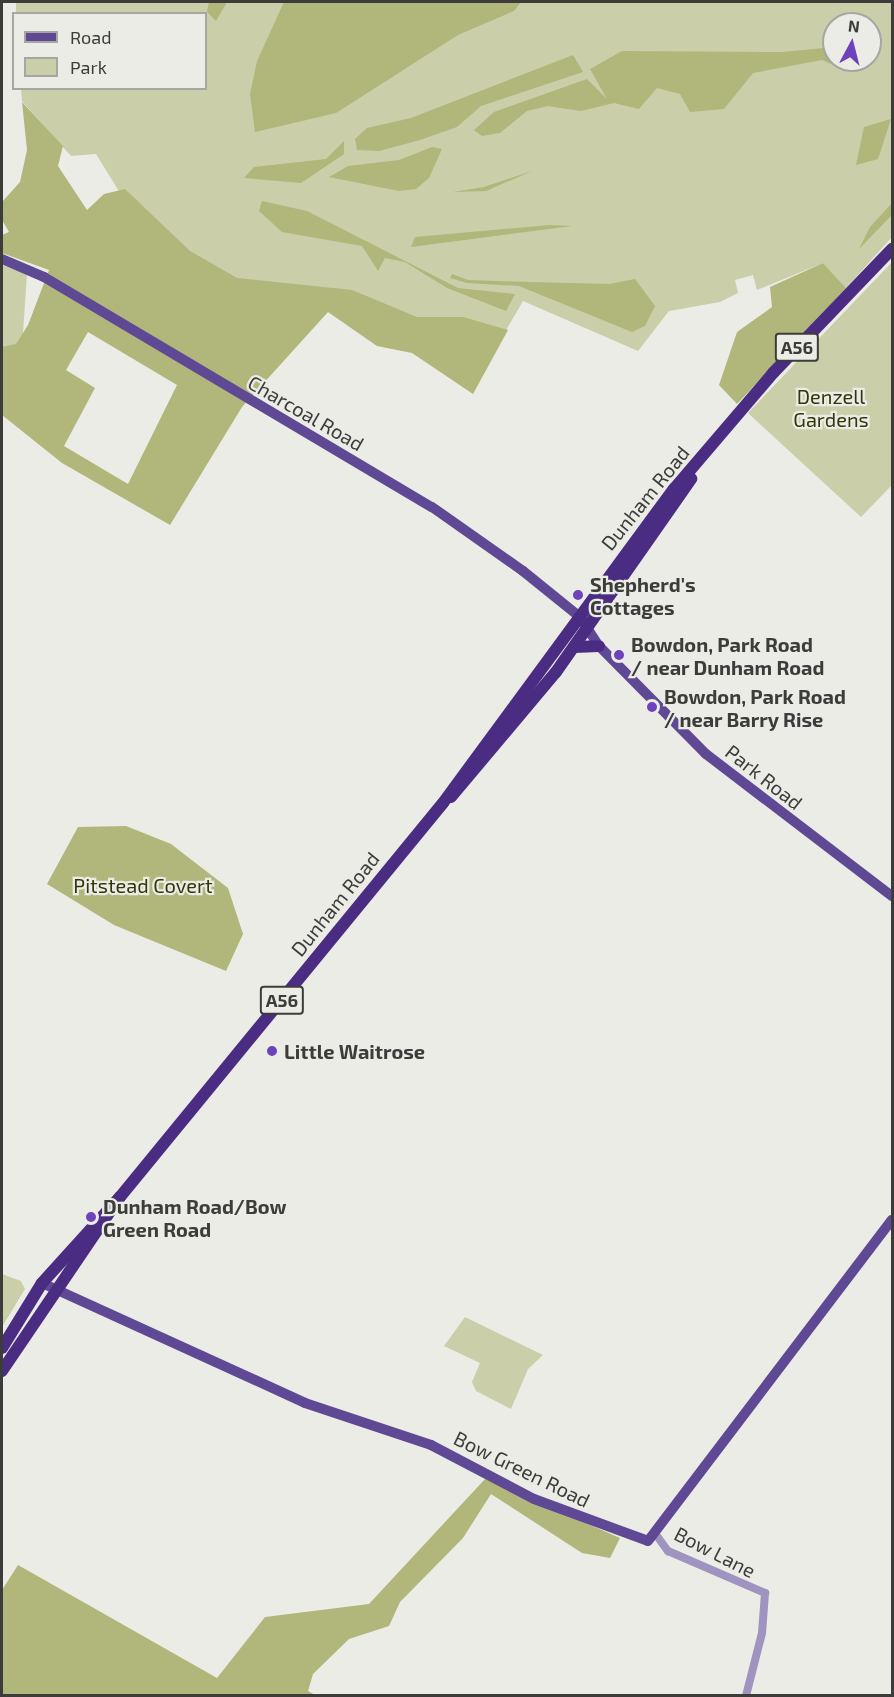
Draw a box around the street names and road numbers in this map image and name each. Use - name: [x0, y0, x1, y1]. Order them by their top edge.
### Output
- road number: A56: [774, 332, 820, 362]
- street label: Charcoal Road: [244, 370, 368, 456]
- street label: Dunham Road: [596, 441, 694, 555]
- street label: Park Road: [721, 739, 807, 815]
- street label: Dunham Road: [286, 847, 384, 961]
- road number: A56: [260, 985, 304, 1015]
- street label: Bow Green Road: [450, 1426, 594, 1512]
- street label: Bow Lane: [670, 1521, 760, 1583]

